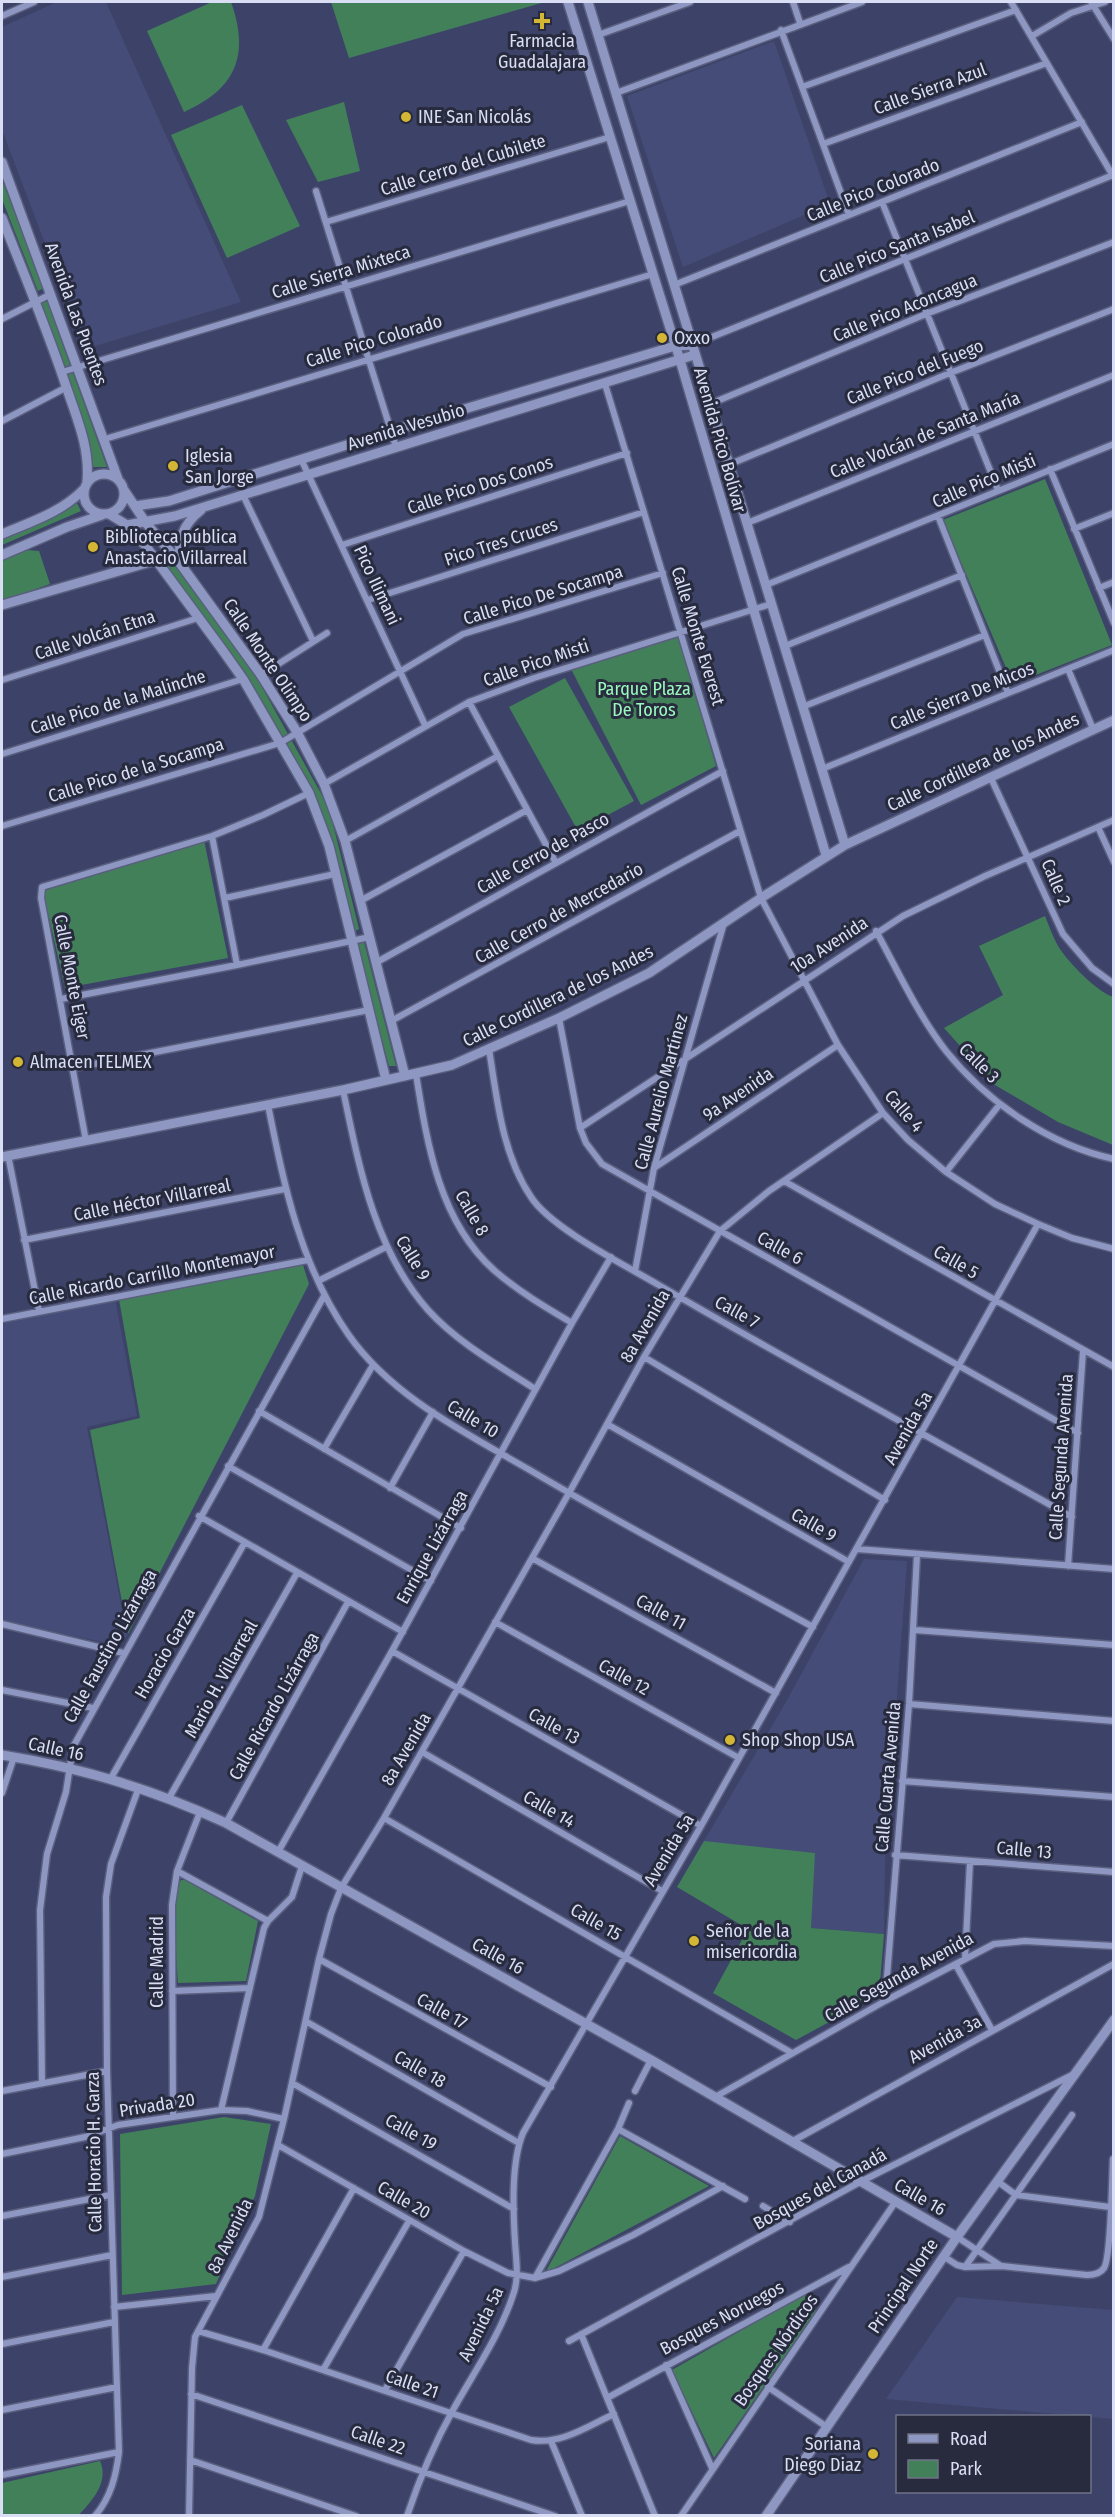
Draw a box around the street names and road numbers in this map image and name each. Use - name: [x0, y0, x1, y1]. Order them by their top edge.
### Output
- street label: Calle Sierra Azul: [871, 58, 990, 120]
- street label: Calle Cerro del Cubilete: [378, 129, 548, 201]
- street label: Calle Pico Colorado: [803, 153, 943, 227]
- street label: Calle Pico Santa Isabel: [816, 206, 978, 288]
- street label: Avenida Las Puentes: [40, 240, 112, 389]
- street label: Calle Sierra Mixteca: [269, 240, 413, 304]
- street label: Calle Pico Aconcagua: [830, 269, 980, 347]
- street label: Calle Pico Colorado: [303, 310, 445, 372]
- street label: Calle Pico del Fuego: [843, 334, 987, 410]
- street label: Avenida Pico Bolívar: [689, 365, 751, 516]
- street label: Calle Volcán de Santa María: [827, 387, 1023, 483]
- street label: Avenida Vesubio: [345, 399, 467, 455]
- street label: Calle Pico Misti: [929, 449, 1039, 513]
- street label: Calle Pico Dos Conos: [404, 451, 556, 519]
- street label: Pico Tres Cruces: [442, 513, 561, 571]
- street label: Pico Ilimani: [349, 542, 405, 628]
- street label: Calle Pico De Socampa: [461, 560, 626, 630]
- street label: Calle Monte Everest: [666, 564, 730, 708]
- street label: Calle Monte Olimpo: [219, 594, 317, 726]
- street label: Calle Volcán Etna: [32, 605, 158, 665]
- street label: Calle Pico Misti: [480, 635, 592, 691]
- street label: Calle Sierra De Micos: [887, 657, 1037, 735]
- street label: Calle Pico de la Malinche: [28, 665, 208, 739]
- street label: Calle Cordillera de los Andes: [883, 708, 1083, 816]
- street label: Calle Pico de la Socampa: [46, 733, 227, 807]
- street label: Calle Cerro de Pasco: [473, 807, 613, 899]
- street label: Calle 2: [1036, 856, 1076, 908]
- street label: Calle Cerro de Mercedario: [471, 858, 647, 968]
- street label: 10a Avenida: [786, 912, 872, 978]
- street label: Calle Monte Eiger: [49, 913, 95, 1042]
- street label: Calle Cordillera de los Andes: [459, 940, 657, 1052]
- street label: Calle Aurelio Martínez: [630, 1012, 692, 1172]
- street label: Calle 3: [954, 1038, 1004, 1088]
- street label: 9a Avenida: [699, 1062, 778, 1126]
- street label: Calle 4: [880, 1085, 929, 1137]
- street label: Calle Héctor Villarreal: [72, 1174, 233, 1226]
- street label: Calle 8: [450, 1186, 494, 1240]
- street label: Calle 6: [753, 1226, 807, 1270]
- street label: Calle 9: [391, 1231, 435, 1285]
- street label: Calle Ricardo Carrillo Montemayor: [27, 1240, 278, 1310]
- street label: Calle 5: [930, 1240, 982, 1284]
- street label: 8a Avenida: [615, 1285, 675, 1367]
- street label: Calle 7: [711, 1291, 763, 1333]
- street label: Calle Segunda Avenida: [1044, 1373, 1078, 1541]
- street label: Avenida 5a: [879, 1387, 937, 1468]
- street label: Calle 10: [443, 1395, 503, 1443]
- street label: Enrique Lizárraga: [392, 1486, 472, 1608]
- street label: Calle 9: [787, 1503, 841, 1547]
- street label: Calle Faustino Lizárraga: [59, 1565, 161, 1727]
- street label: Calle 11: [632, 1589, 690, 1635]
- street label: Horacio Garza: [130, 1603, 200, 1703]
- street label: Mario H. Villarreal: [180, 1616, 263, 1742]
- street label: Calle Ricardo Lizárraga: [224, 1628, 324, 1784]
- street label: Calle 12: [595, 1654, 653, 1700]
- street label: Calle Cuarta Avenida: [870, 1701, 906, 1853]
- street label: Calle 13: [524, 1703, 584, 1749]
- street label: 8a Avenida: [376, 1708, 436, 1790]
- street label: Calle 16: [26, 1732, 86, 1766]
- street label: Calle 14: [519, 1786, 579, 1833]
- street label: Avenida 5a: [639, 1810, 699, 1890]
- street label: Calle 13: [996, 1837, 1052, 1863]
- street label: Calle 15: [567, 1899, 625, 1945]
- street label: Calle Madrid: [146, 1916, 168, 2008]
- street label: Calle Segunda Avenida: [821, 1927, 977, 2027]
- street label: Calle 16: [468, 1933, 528, 1979]
- street label: Calle 17: [413, 1988, 471, 2034]
- street label: Avenida 3a: [905, 2010, 985, 2068]
- street label: Calle 18: [390, 2045, 450, 2093]
- street label: Calle Horacio H. Garza: [82, 2071, 106, 2233]
- street label: Privada 20: [118, 2088, 196, 2122]
- street label: Calle 19: [381, 2109, 441, 2155]
- street label: Bosques del Canadá: [750, 2143, 891, 2235]
- street label: Calle 16: [890, 2173, 950, 2221]
- street label: Calle 20: [374, 2176, 434, 2224]
- street label: 8a Avenida: [202, 2195, 258, 2277]
- street label: Principal Norte: [863, 2234, 943, 2338]
- street label: Bosques Noruegos: [656, 2276, 788, 2360]
- street label: Avenida 5a: [454, 2283, 509, 2365]
- street label: Bosques Nórdicos: [729, 2289, 823, 2410]
- street label: Calle 21: [383, 2365, 441, 2403]
- street label: Calle 22: [348, 2420, 408, 2460]

